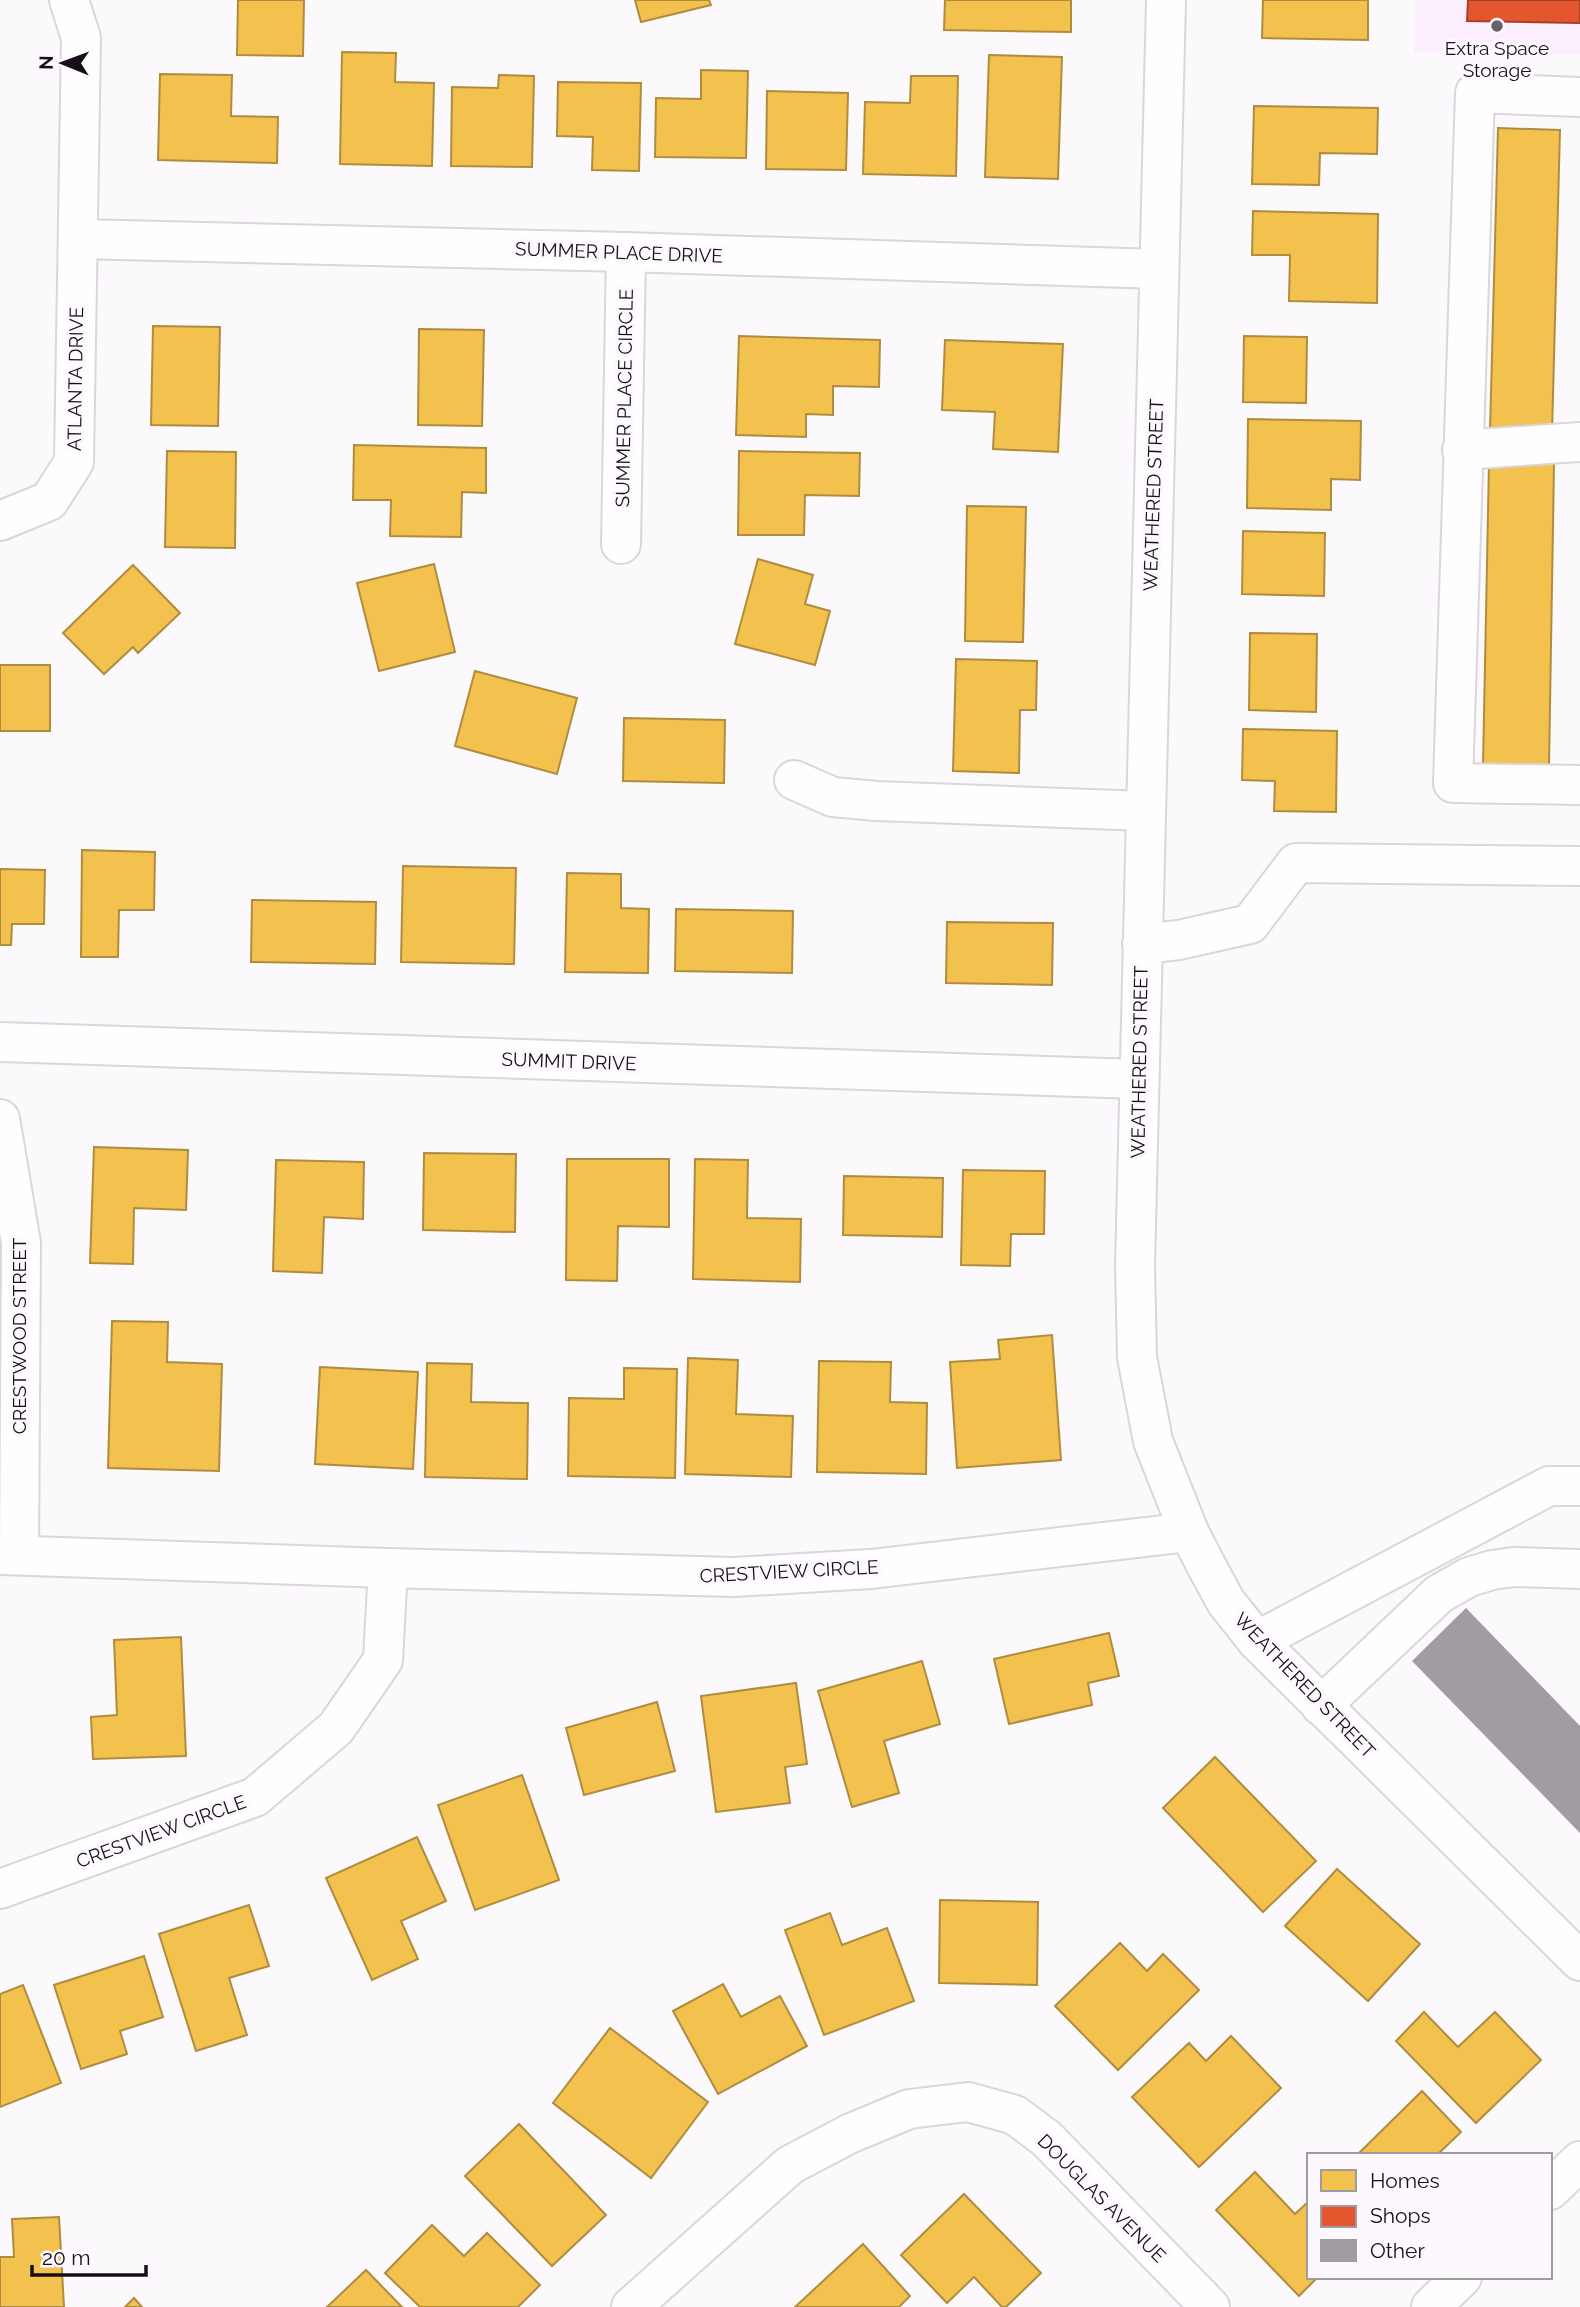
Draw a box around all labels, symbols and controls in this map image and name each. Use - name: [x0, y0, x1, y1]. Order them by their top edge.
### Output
- marker: Extra Space Storage: [1489, 18, 1505, 34]
- north arrow: [28, 28, 98, 98]
- place label: Extra Space Storage: [1445, 37, 1549, 81]
- text: N: [35, 55, 57, 70]
- street label: SUMMER PLACE DRIVE: [515, 237, 723, 267]
- street label: SUMMER PLACE CIRCLE: [611, 289, 637, 507]
- street label: ATLANTA DRIVE: [63, 307, 87, 451]
- street label: WEATHERED STREET: [1139, 398, 1167, 592]
- street label: WEATHERED STREET: [1126, 965, 1152, 1159]
- street label: SUMMIT DRIVE: [501, 1048, 637, 1074]
- street label: CRESTWOOD STREET: [8, 1237, 30, 1434]
- street label: CRESTVIEW CIRCLE: [699, 1555, 879, 1587]
- street label: WEATHERED STREET: [1230, 1608, 1380, 1762]
- street label: CRESTVIEW CIRCLE: [73, 1790, 249, 1872]
- street label: DOUGLAS AVENUE: [1033, 2129, 1171, 2267]
- legend: [1307, 2153, 1552, 2279]
- text: Homes: [1370, 2168, 1440, 2193]
- text: Shops: [1370, 2203, 1431, 2228]
- scale bar: [32, 2234, 145, 2278]
- text: Other: [1370, 2238, 1425, 2263]
- text: 20 m: [42, 2245, 90, 2270]

